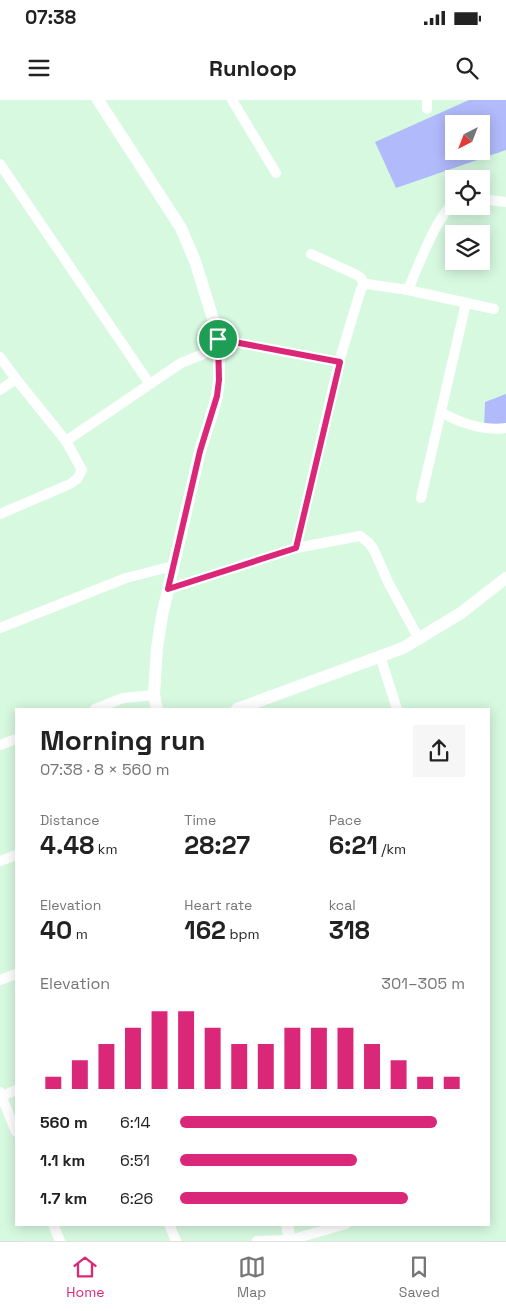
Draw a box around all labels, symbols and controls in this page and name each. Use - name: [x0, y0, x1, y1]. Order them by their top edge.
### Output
- text: 07:38: [25, 5, 76, 30]
- icon: menu: [25, 54, 53, 82]
- text: Runloop: [209, 54, 297, 82]
- icon: search: [453, 54, 481, 82]
- north arrow: [445, 115, 490, 160]
- map controls: [445, 115, 490, 270]
- button: locate: [445, 170, 490, 215]
- button: layers: [445, 225, 490, 270]
- pin: [197, 318, 239, 360]
- icon: arrive: [204, 325, 232, 353]
- text: Morning run: [40, 722, 205, 758]
- button: share: [413, 725, 465, 777]
- text: 07:38 · 8 × 560 m: [40, 759, 170, 780]
- text: Distance: [40, 811, 100, 829]
- text: Time: [184, 811, 216, 829]
- text: Pace: [329, 811, 361, 829]
- text: 4.48: [40, 829, 94, 861]
- text: 28:27: [184, 829, 250, 861]
- text: 6:21: [329, 829, 378, 861]
- text: km: [94, 840, 117, 858]
- text: /km: [378, 840, 406, 858]
- text: Elevation: [40, 896, 101, 914]
- text: Heart rate: [184, 896, 252, 914]
- text: kcal: [329, 896, 356, 914]
- text: 40: [40, 914, 72, 946]
- text: 162: [184, 914, 226, 946]
- text: 318: [329, 914, 370, 946]
- text: m: [72, 925, 88, 943]
- text: bpm: [226, 925, 260, 943]
- text: Elevation: [40, 973, 110, 994]
- text: 301–305 m: [381, 973, 465, 994]
- text: 560 m: [40, 1112, 88, 1133]
- text: 6:14: [120, 1112, 151, 1133]
- text: 1.1 km: [40, 1150, 85, 1171]
- text: 6:51: [120, 1150, 150, 1171]
- text: 1.7 km: [40, 1188, 87, 1209]
- text: 6:26: [120, 1188, 153, 1209]
- tab: Home: [66, 1253, 104, 1301]
- tab: Map: [237, 1253, 266, 1301]
- tab: Saved: [399, 1253, 440, 1301]

